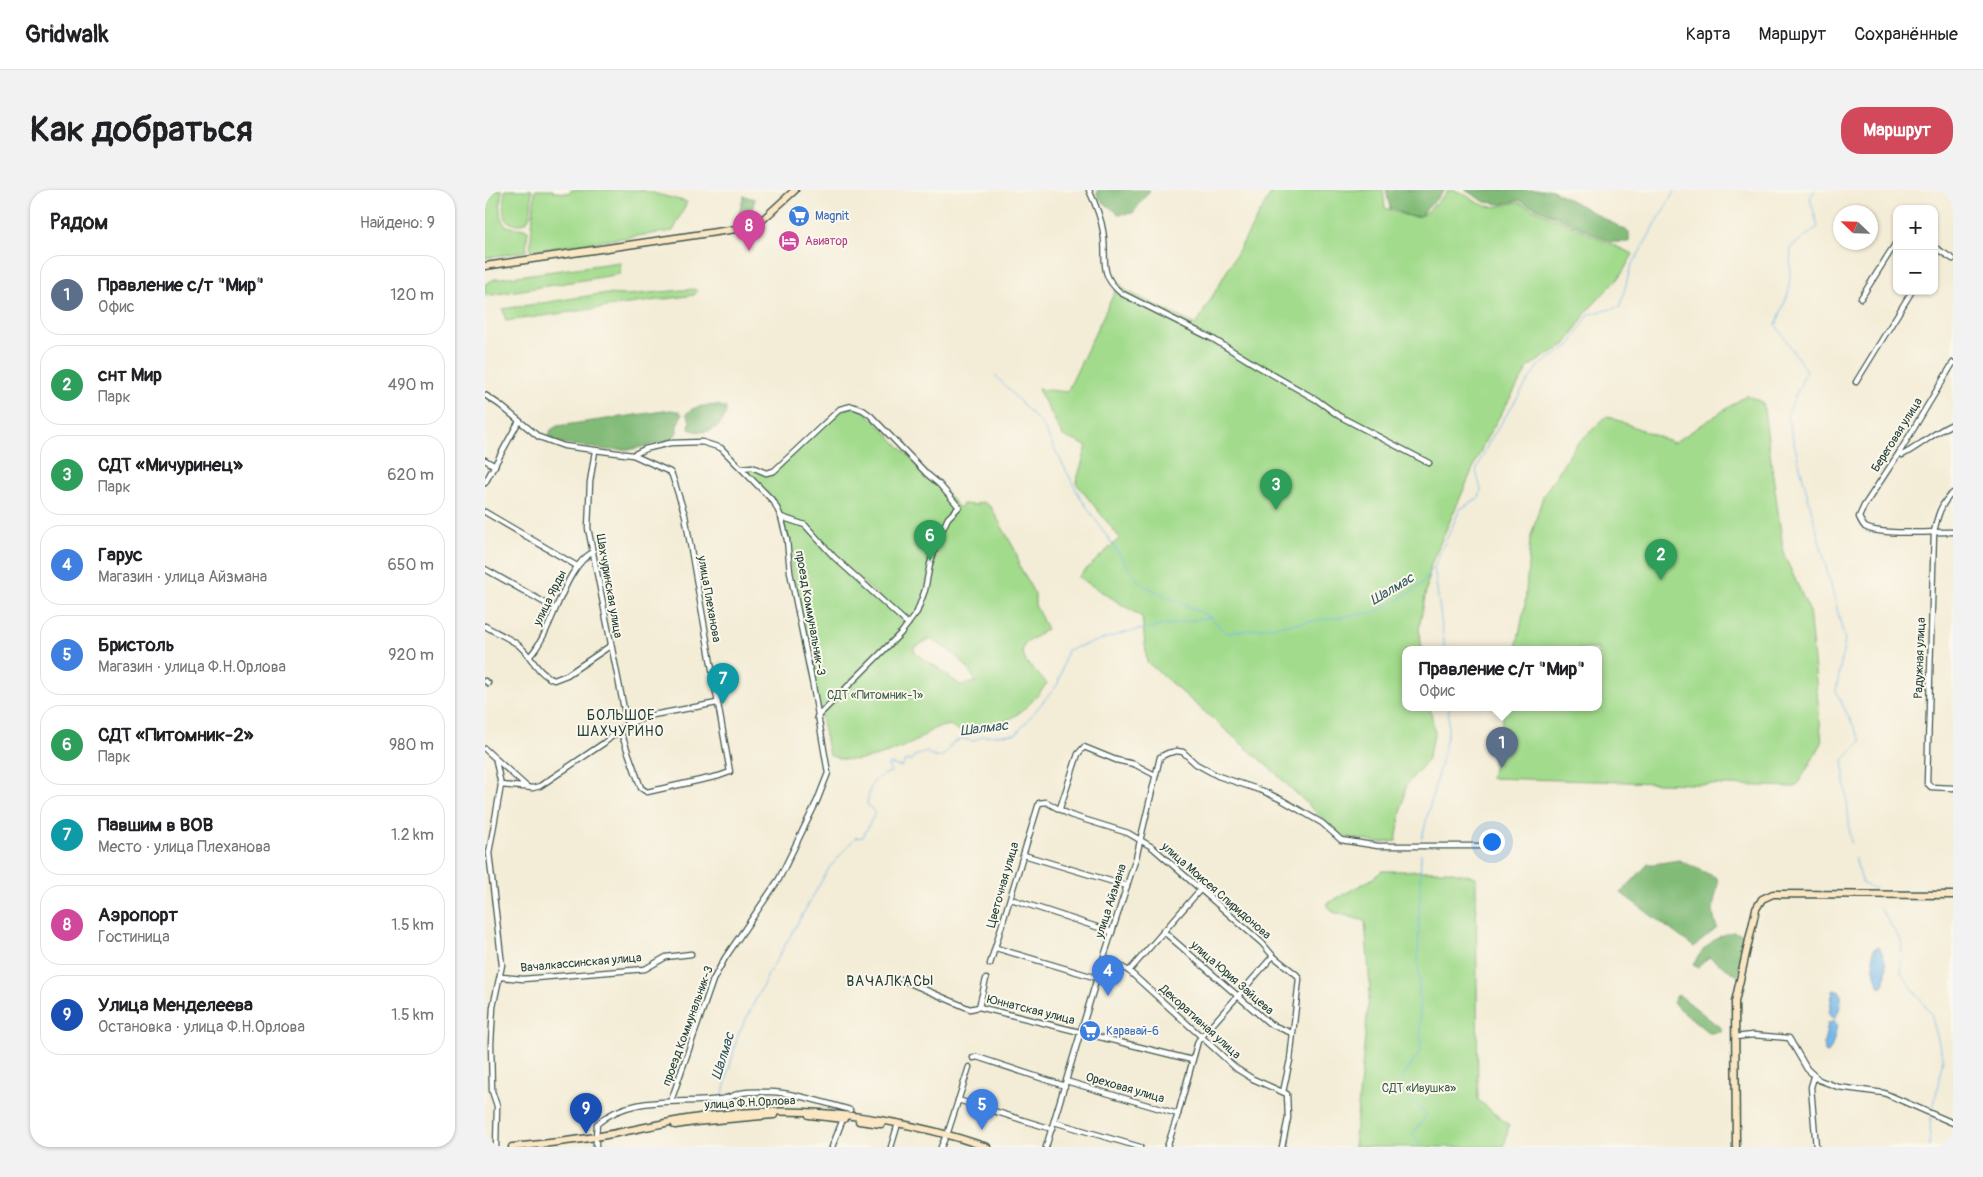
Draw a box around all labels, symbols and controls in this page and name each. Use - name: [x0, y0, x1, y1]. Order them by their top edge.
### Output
- text: Gridwalk: [25, 20, 109, 49]
- text: Карта: [1686, 23, 1730, 46]
- text: Маршрут: [1758, 23, 1826, 46]
- text: Сохранённые: [1854, 23, 1958, 46]
- button: Маршрут: [1841, 107, 1953, 154]
- text: Как добраться: [30, 108, 253, 152]
- supermarket icon: Magnit: [787, 204, 811, 228]
- north arrow: [1833, 205, 1878, 250]
- map controls: [1893, 205, 1938, 295]
- button: +: [1893, 205, 1938, 250]
- text: Рядом: [50, 209, 108, 236]
- place label: Magnit: [815, 209, 849, 224]
- pin: 8: [733, 210, 765, 251]
- text: Найдено: 9: [360, 213, 435, 233]
- hotel icon: Авиатор: [777, 229, 801, 253]
- place label: Авиатор: [805, 234, 848, 249]
- button: −: [1893, 250, 1938, 295]
- text: Правление с/т "Мир": [98, 273, 264, 297]
- text: 1: [64, 285, 70, 305]
- text: 120 m: [390, 285, 434, 305]
- text: Офис: [98, 297, 135, 317]
- text: снт Мир: [98, 363, 162, 387]
- text: 2: [63, 375, 71, 395]
- text: 490 m: [388, 375, 434, 395]
- text: Парк: [98, 387, 131, 407]
- street label: Береговая улица: [1868, 395, 1926, 475]
- text: СДТ «Мичуринец»: [98, 453, 243, 477]
- text: 3: [63, 465, 71, 485]
- text: 620 m: [387, 465, 434, 485]
- pin: 3: [1260, 469, 1292, 510]
- text: Парк: [98, 477, 131, 497]
- pin: 6: [914, 520, 946, 561]
- street label: Шахчуринская улица: [592, 533, 626, 640]
- pin: 2: [1645, 539, 1677, 580]
- text: Гарус: [98, 543, 143, 567]
- street label: проезд Коммунальник-3: [792, 549, 828, 677]
- street label: улица Плеханова: [694, 554, 724, 644]
- text: 4: [62, 555, 72, 575]
- text: 650 m: [387, 555, 434, 575]
- text: Магазин · улица Айзмана: [98, 567, 267, 587]
- street label: улица Ярды: [530, 567, 570, 629]
- water label: Шалмас: [1367, 569, 1418, 609]
- street label: Радужная улица: [1911, 617, 1929, 699]
- text: Бристоль: [98, 633, 175, 657]
- text: 5: [63, 645, 71, 665]
- text: 920 m: [388, 645, 434, 665]
- popup: [1402, 646, 1602, 711]
- text: Магазин · улица Ф.Н.Орлова: [98, 657, 286, 677]
- text: Правление с/т "Мир": [1419, 657, 1585, 681]
- pin: 7: [707, 663, 739, 704]
- text: Офис: [1419, 681, 1456, 701]
- park label: СДТ «Питомник-1»: [827, 688, 923, 703]
- district label: БОЛЬШОЕ ШАХЧУРИНО: [578, 707, 664, 740]
- water label: Шалмас: [959, 717, 1010, 739]
- text: СДТ «Питомник-2»: [98, 723, 253, 747]
- pin: 1: [1486, 727, 1518, 768]
- text: 6: [62, 735, 72, 755]
- text: 980 m: [389, 735, 434, 755]
- text: Парк: [98, 747, 131, 767]
- text: Павшим в ВОВ: [98, 813, 213, 837]
- text: 7: [63, 825, 71, 845]
- text: 1.2 km: [391, 825, 434, 845]
- your location: [1479, 829, 1505, 855]
- text: Место · улица Плеханова: [98, 837, 270, 857]
- street label: улица Моисея Спиридонова: [1157, 839, 1274, 943]
- street label: Цветочная улица: [984, 840, 1023, 930]
- street label: улица Айзмана: [1092, 862, 1130, 941]
- text: Аэропорт: [98, 903, 178, 927]
- text: 8: [63, 915, 71, 935]
- text: 1.5 km: [391, 915, 434, 935]
- text: Гостиница: [98, 927, 170, 947]
- street label: улица Юрия Зайцева: [1187, 937, 1277, 1019]
- street label: Вачалкассинская улица: [520, 950, 643, 976]
- pin: 4: [1092, 955, 1124, 996]
- street label: проезд Коммунальник-3: [659, 964, 717, 1088]
- district label: ВАЧАЛКАСЫ: [846, 973, 934, 990]
- street label: Декоративная улица: [1156, 981, 1244, 1063]
- street label: Юннатская улица: [986, 992, 1077, 1028]
- text: Улица Менделеева: [98, 993, 253, 1017]
- text: 9: [63, 1005, 71, 1025]
- text: 1.5 km: [391, 1005, 434, 1025]
- text: Остановка · улица Ф.Н.Орлова: [98, 1017, 305, 1037]
- supermarket icon: Каравай-6: [1078, 1019, 1102, 1043]
- place label: Каравай-6: [1106, 1024, 1159, 1039]
- water label: Шалмас: [708, 1030, 738, 1082]
- street label: Ореховая улица: [1084, 1070, 1167, 1107]
- park label: СДТ «Ивушка»: [1382, 1081, 1456, 1096]
- pin: 5: [966, 1089, 998, 1130]
- pin: 9: [570, 1093, 602, 1134]
- street label: улица Ф.Н.Орлова: [703, 1093, 796, 1113]

